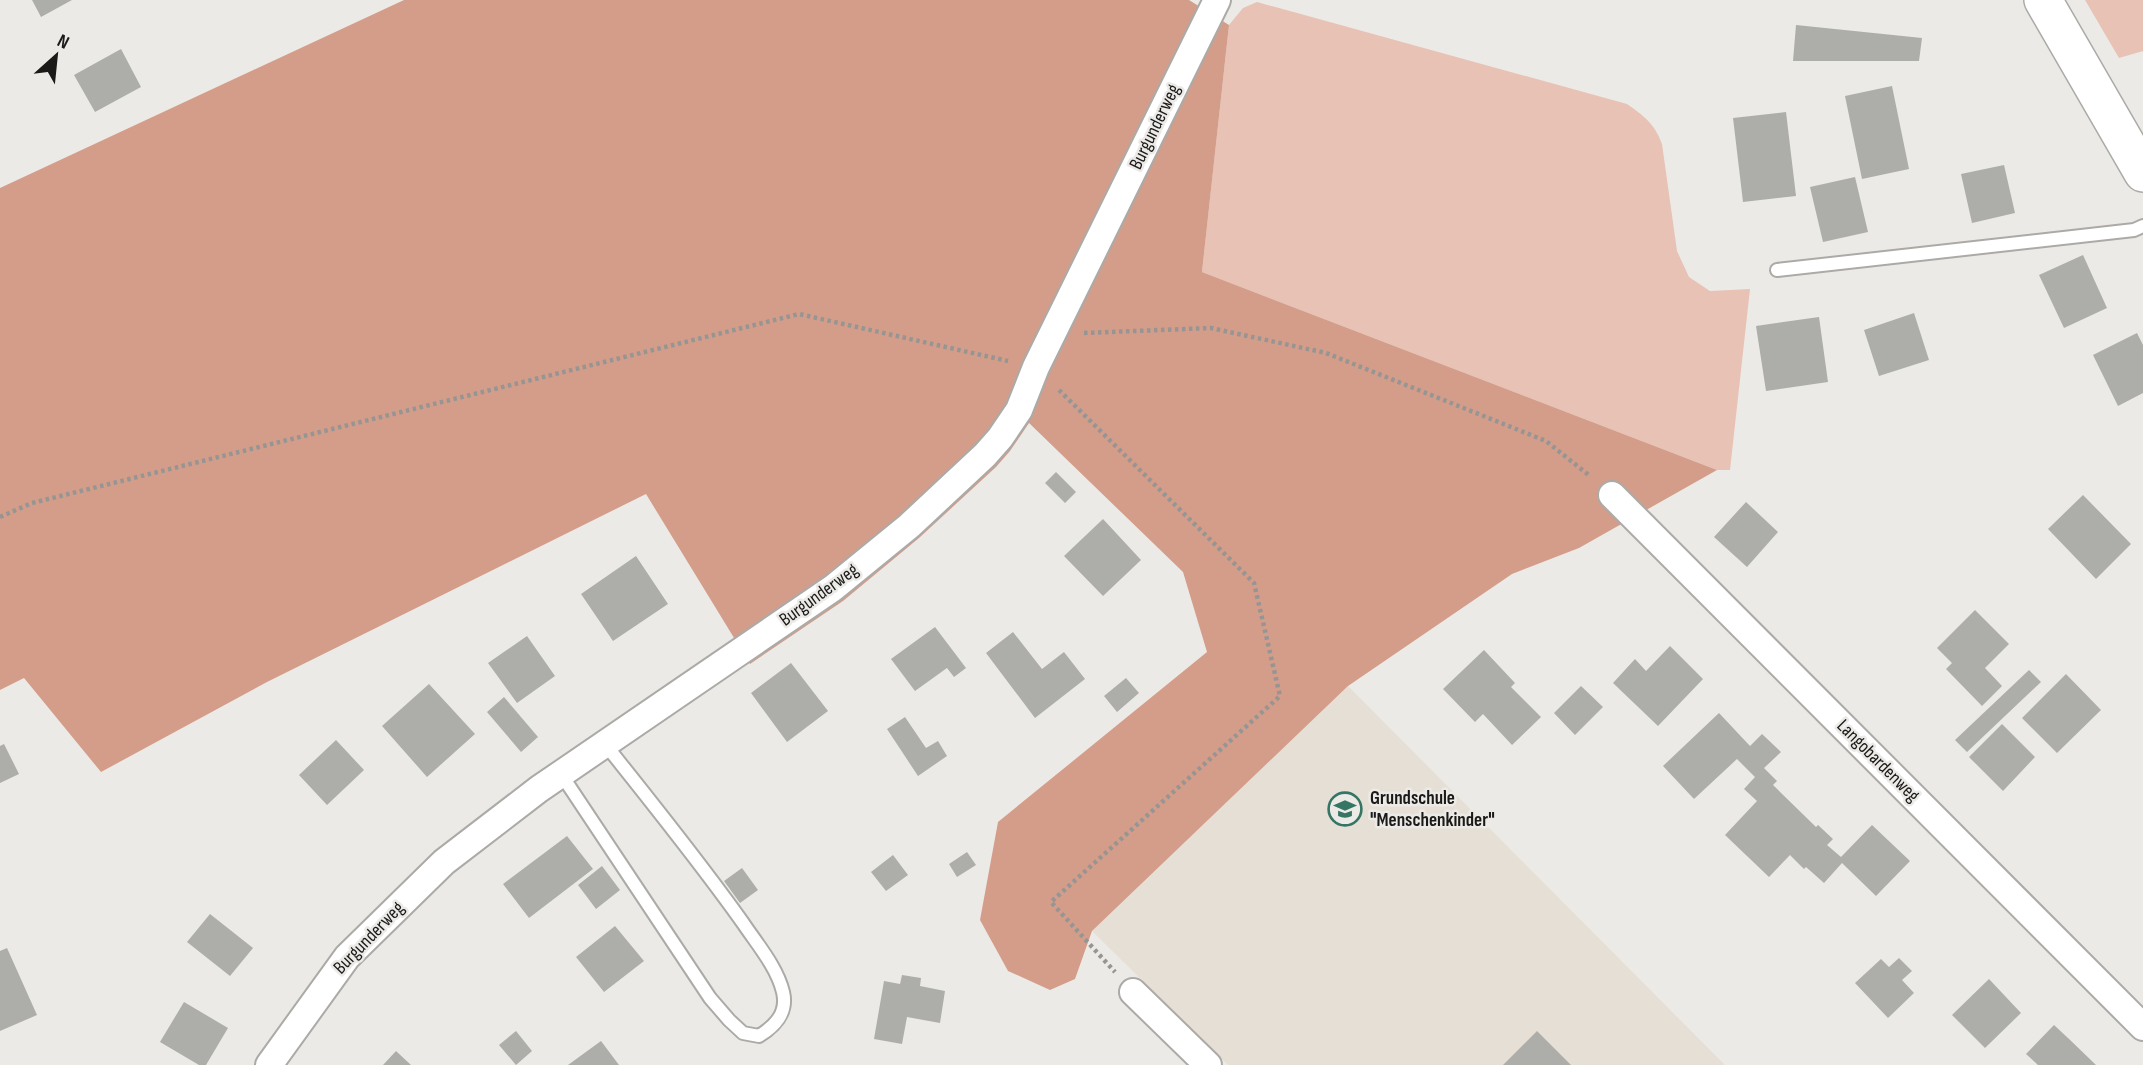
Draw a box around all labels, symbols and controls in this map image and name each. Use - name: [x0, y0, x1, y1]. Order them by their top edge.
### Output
- north arrow: [21, 21, 91, 91]
- text: N: [53, 30, 73, 55]
- street label: Burgunderweg: [1124, 80, 1186, 173]
- street label: Burgunderweg: [775, 558, 863, 631]
- street label: Langobardenweg: [1832, 715, 1924, 807]
- place label: Grundschule "Menschenkinder": [1370, 787, 1495, 832]
- school or university icon: Grundschule "Menschenkinder": [1326, 790, 1364, 828]
- street label: Burgunderweg: [329, 897, 410, 979]

